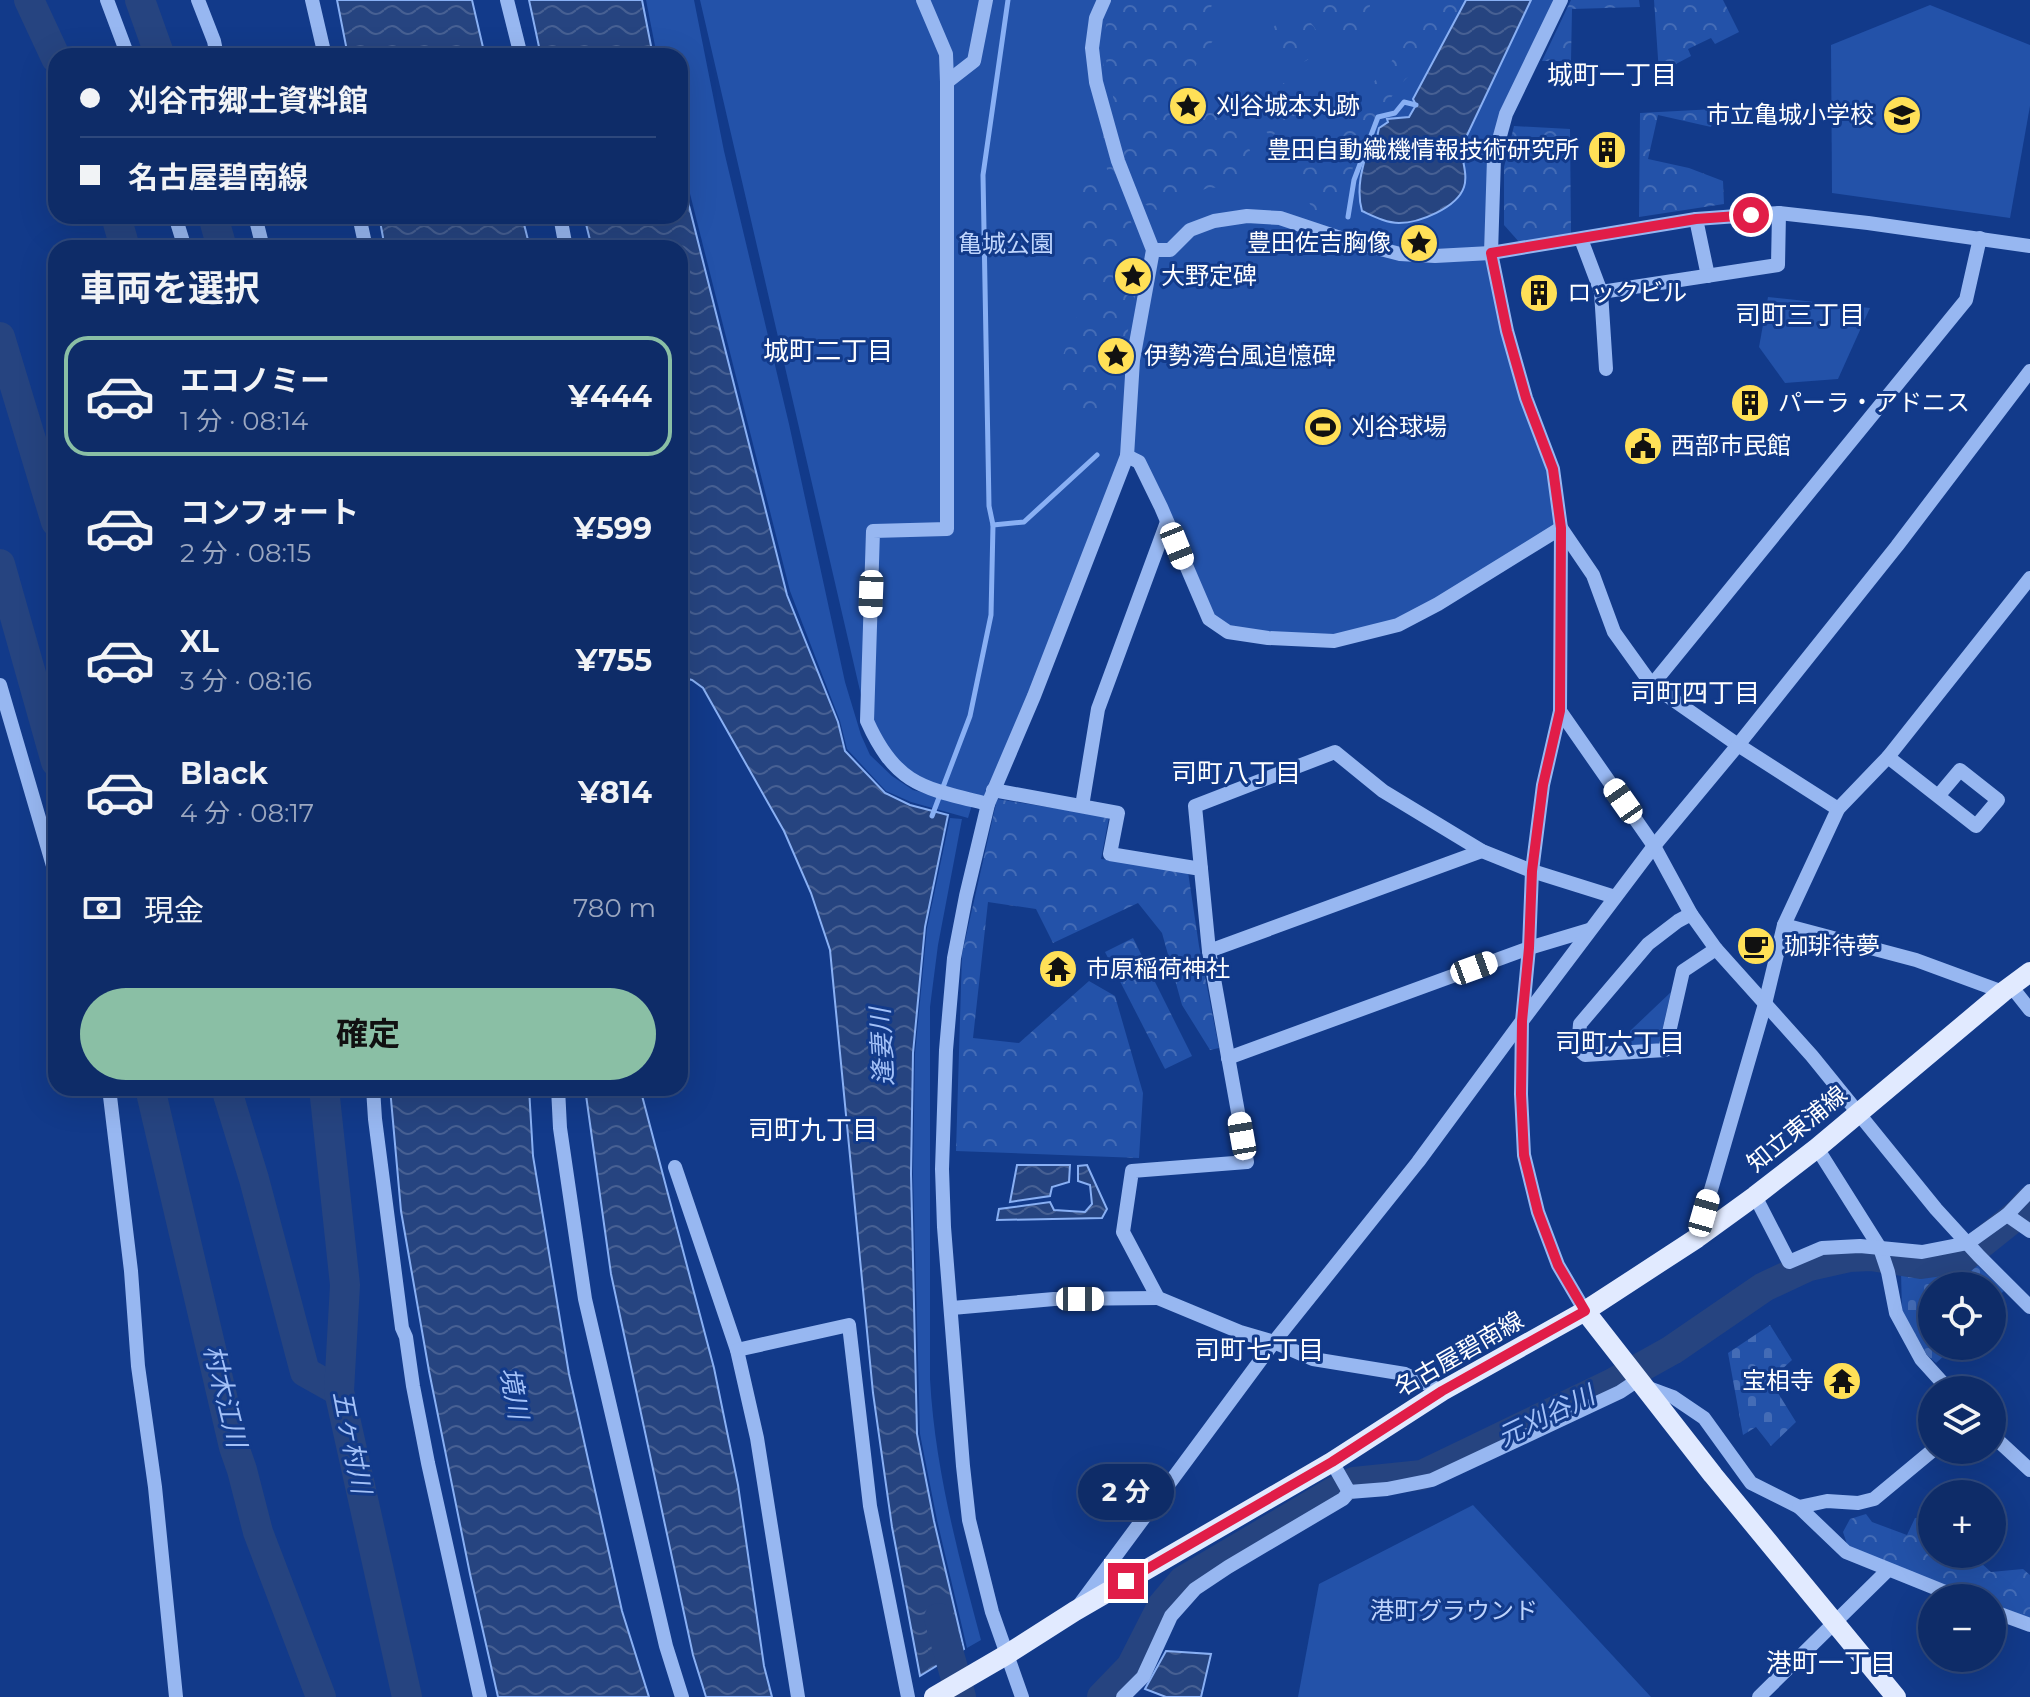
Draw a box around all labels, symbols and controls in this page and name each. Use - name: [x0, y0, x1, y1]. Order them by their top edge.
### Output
- district label: 城町一丁目: [1547, 59, 1677, 91]
- text: 刈谷市郷土資料館: [128, 82, 368, 119]
- place icon: 刈谷城本丸跡: [1167, 85, 1209, 127]
- place label: 刈谷城本丸跡: [1216, 91, 1360, 120]
- school or university icon: 市立亀城小学校: [1881, 94, 1923, 136]
- place label: 市立亀城小学校: [1706, 100, 1874, 129]
- building icon: 豊田自動織機情報技術研究所: [1586, 129, 1628, 171]
- place label: 豊田自動織機情報技術研究所: [1267, 135, 1579, 164]
- text: 名古屋碧南線: [128, 159, 308, 196]
- route start: [1733, 197, 1769, 233]
- place icon: 豊田佐吉胸像: [1398, 222, 1440, 264]
- place label: 豊田佐吉胸像: [1247, 228, 1391, 257]
- park label: 亀城公園: [958, 229, 1054, 258]
- place icon: 大野定碑: [1112, 255, 1154, 297]
- place label: 大野定碑: [1161, 261, 1257, 290]
- text: 車両を選択: [80, 266, 260, 310]
- building icon: ロックビル: [1518, 272, 1560, 314]
- place label: ロックビル: [1567, 278, 1687, 307]
- district label: 司町三丁目: [1735, 299, 1865, 331]
- district label: 城町二丁目: [763, 335, 893, 367]
- place icon: 伊勢湾台風追憶碑: [1095, 335, 1137, 377]
- place label: 伊勢湾台風追憶碑: [1144, 341, 1336, 370]
- icon: car: [84, 360, 156, 432]
- text: エコノミー: [180, 362, 330, 399]
- text: ¥444: [568, 378, 652, 415]
- building icon: パーラ・アドニス: [1729, 382, 1771, 424]
- place label: パーラ・アドニス: [1778, 388, 1970, 417]
- text: 1 分 · 08:14: [180, 405, 308, 437]
- sports icon: 刈谷球場: [1302, 406, 1344, 448]
- place label: 刈谷球場: [1351, 412, 1447, 441]
- public building icon: 西部市民館: [1622, 425, 1664, 467]
- place label: 西部市民館: [1671, 431, 1791, 460]
- icon: car: [84, 492, 156, 564]
- text: コンフォート: [180, 494, 359, 531]
- text: ¥599: [574, 510, 652, 547]
- car: [1157, 519, 1197, 573]
- text: 2 分 · 08:15: [180, 537, 311, 569]
- car: [858, 570, 884, 618]
- text: XL: [180, 623, 219, 660]
- icon: car: [84, 624, 156, 696]
- text: ¥755: [576, 642, 652, 679]
- text: 3 分 · 08:16: [180, 665, 312, 697]
- district label: 司町四丁目: [1630, 677, 1760, 709]
- text: Black: [180, 755, 268, 792]
- icon: car: [84, 756, 156, 828]
- district label: 司町八丁目: [1171, 757, 1301, 789]
- text: ¥814: [578, 774, 652, 811]
- car: [1599, 774, 1647, 828]
- text: 4 分 · 08:17: [180, 797, 314, 829]
- icon: cash: [80, 886, 124, 930]
- text: 現金: [144, 892, 204, 929]
- text: 780 m: [573, 892, 656, 924]
- cafe icon: 珈琲待夢: [1735, 925, 1777, 967]
- place label: 珈琲待夢: [1784, 931, 1880, 960]
- temple icon: 市原稲荷神社: [1037, 948, 1079, 990]
- car: [1447, 949, 1501, 987]
- place label: 市原稲荷神社: [1086, 954, 1230, 983]
- button: 確定: [80, 988, 656, 1080]
- water label: 逢妻川: [864, 1004, 900, 1087]
- district label: 司町六丁目: [1555, 1027, 1685, 1059]
- street label: 知立東浦線: [1741, 1080, 1852, 1178]
- car: [1226, 1110, 1258, 1162]
- district label: 司町九丁目: [748, 1114, 878, 1146]
- car: [1686, 1187, 1722, 1239]
- map controls: [1918, 1272, 2006, 1672]
- button: locate: [1918, 1272, 2006, 1360]
- car: [1056, 1287, 1104, 1311]
- street label: 名古屋碧南線: [1389, 1305, 1528, 1402]
- district label: 司町七丁目: [1194, 1334, 1324, 1366]
- water label: 村木江川: [197, 1342, 254, 1453]
- temple icon: 宝相寺: [1821, 1360, 1863, 1402]
- water label: 境川: [493, 1364, 535, 1425]
- place label: 宝相寺: [1742, 1366, 1814, 1395]
- button: layers: [1918, 1376, 2006, 1464]
- water label: 元刈谷川: [1492, 1378, 1602, 1453]
- water label: 五ヶ村川: [326, 1388, 378, 1499]
- callout: 2 分: [1078, 1465, 1174, 1521]
- text: 2 分: [1102, 1476, 1150, 1508]
- button: +: [1918, 1480, 2006, 1568]
- route end: [1108, 1563, 1144, 1599]
- button: −: [1918, 1584, 2006, 1672]
- park label: 港町グラウンド: [1370, 1596, 1538, 1625]
- district label: 港町一丁目: [1766, 1647, 1896, 1679]

